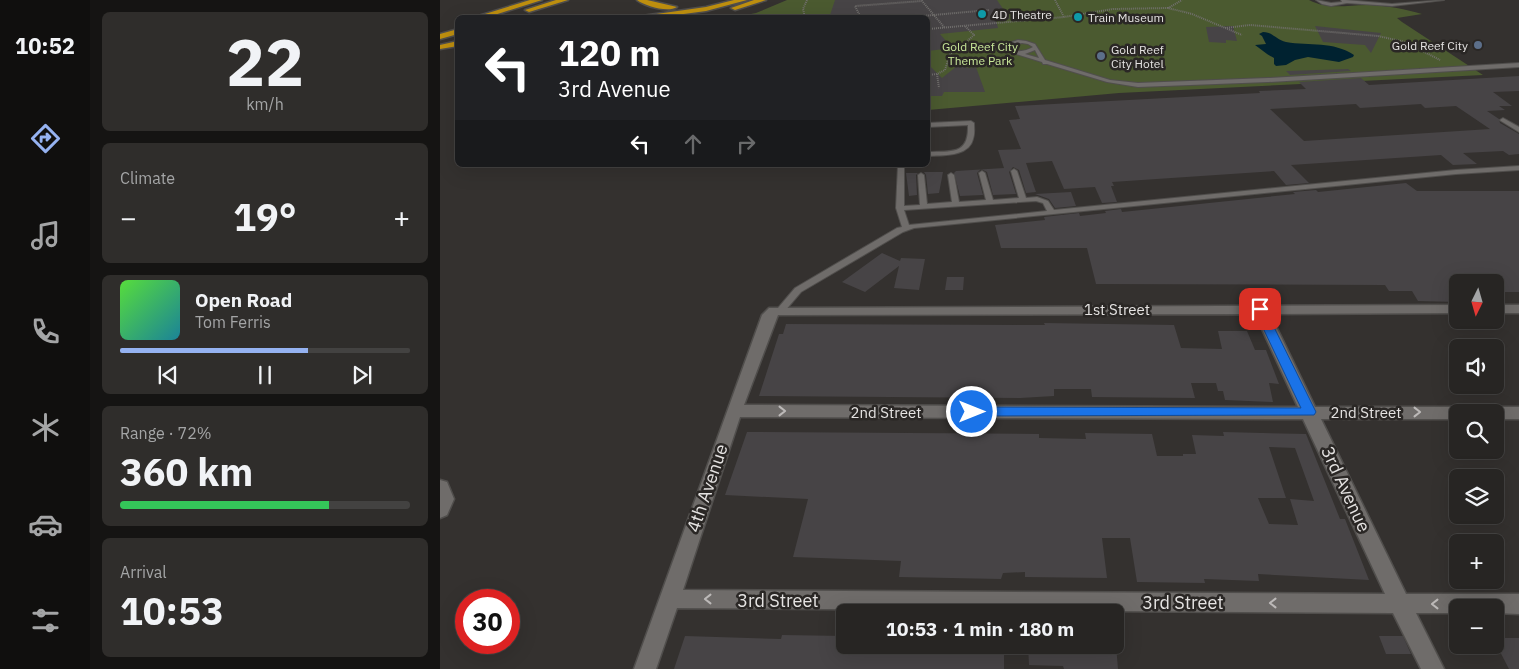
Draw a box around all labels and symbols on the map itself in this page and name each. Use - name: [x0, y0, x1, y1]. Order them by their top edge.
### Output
- place label: 4D Theatre: [992, 7, 1052, 22]
- marker: 4D Theatre: [976, 8, 988, 20]
- place label: Train Museum: [1088, 10, 1164, 25]
- marker: Train Museum: [1072, 11, 1084, 23]
- place label: Gold Reef City: [1392, 38, 1468, 53]
- park label: Gold Reef City Theme Park: [942, 39, 1018, 68]
- marker: Gold Reef City: [1472, 39, 1484, 51]
- place label: Gold Reef City Hotel: [1111, 42, 1164, 71]
- marker: Gold Reef City Hotel: [1095, 50, 1107, 62]
- north arrow: [1449, 274, 1504, 329]
- pin: [1239, 288, 1281, 330]
- street label: 1st Street: [1084, 300, 1150, 319]
- position arrow: [945, 385, 997, 437]
- street label: 2nd Street: [851, 403, 921, 422]
- street label: 2nd Street: [1331, 403, 1401, 422]
- one-way arrow: [779, 406, 787, 416]
- one-way arrow: [1414, 407, 1422, 417]
- street label: 4th Avenue: [681, 441, 733, 535]
- street label: 3rd Avenue: [1316, 442, 1376, 536]
- speed limit sign: 30: [455, 589, 520, 654]
- street label: 3rd Street: [737, 589, 819, 612]
- street label: 3rd Street: [1142, 591, 1224, 614]
- one-way arrow: [704, 594, 712, 604]
- one-way arrow: [1269, 598, 1276, 608]
- one-way arrow: [1431, 599, 1439, 609]

